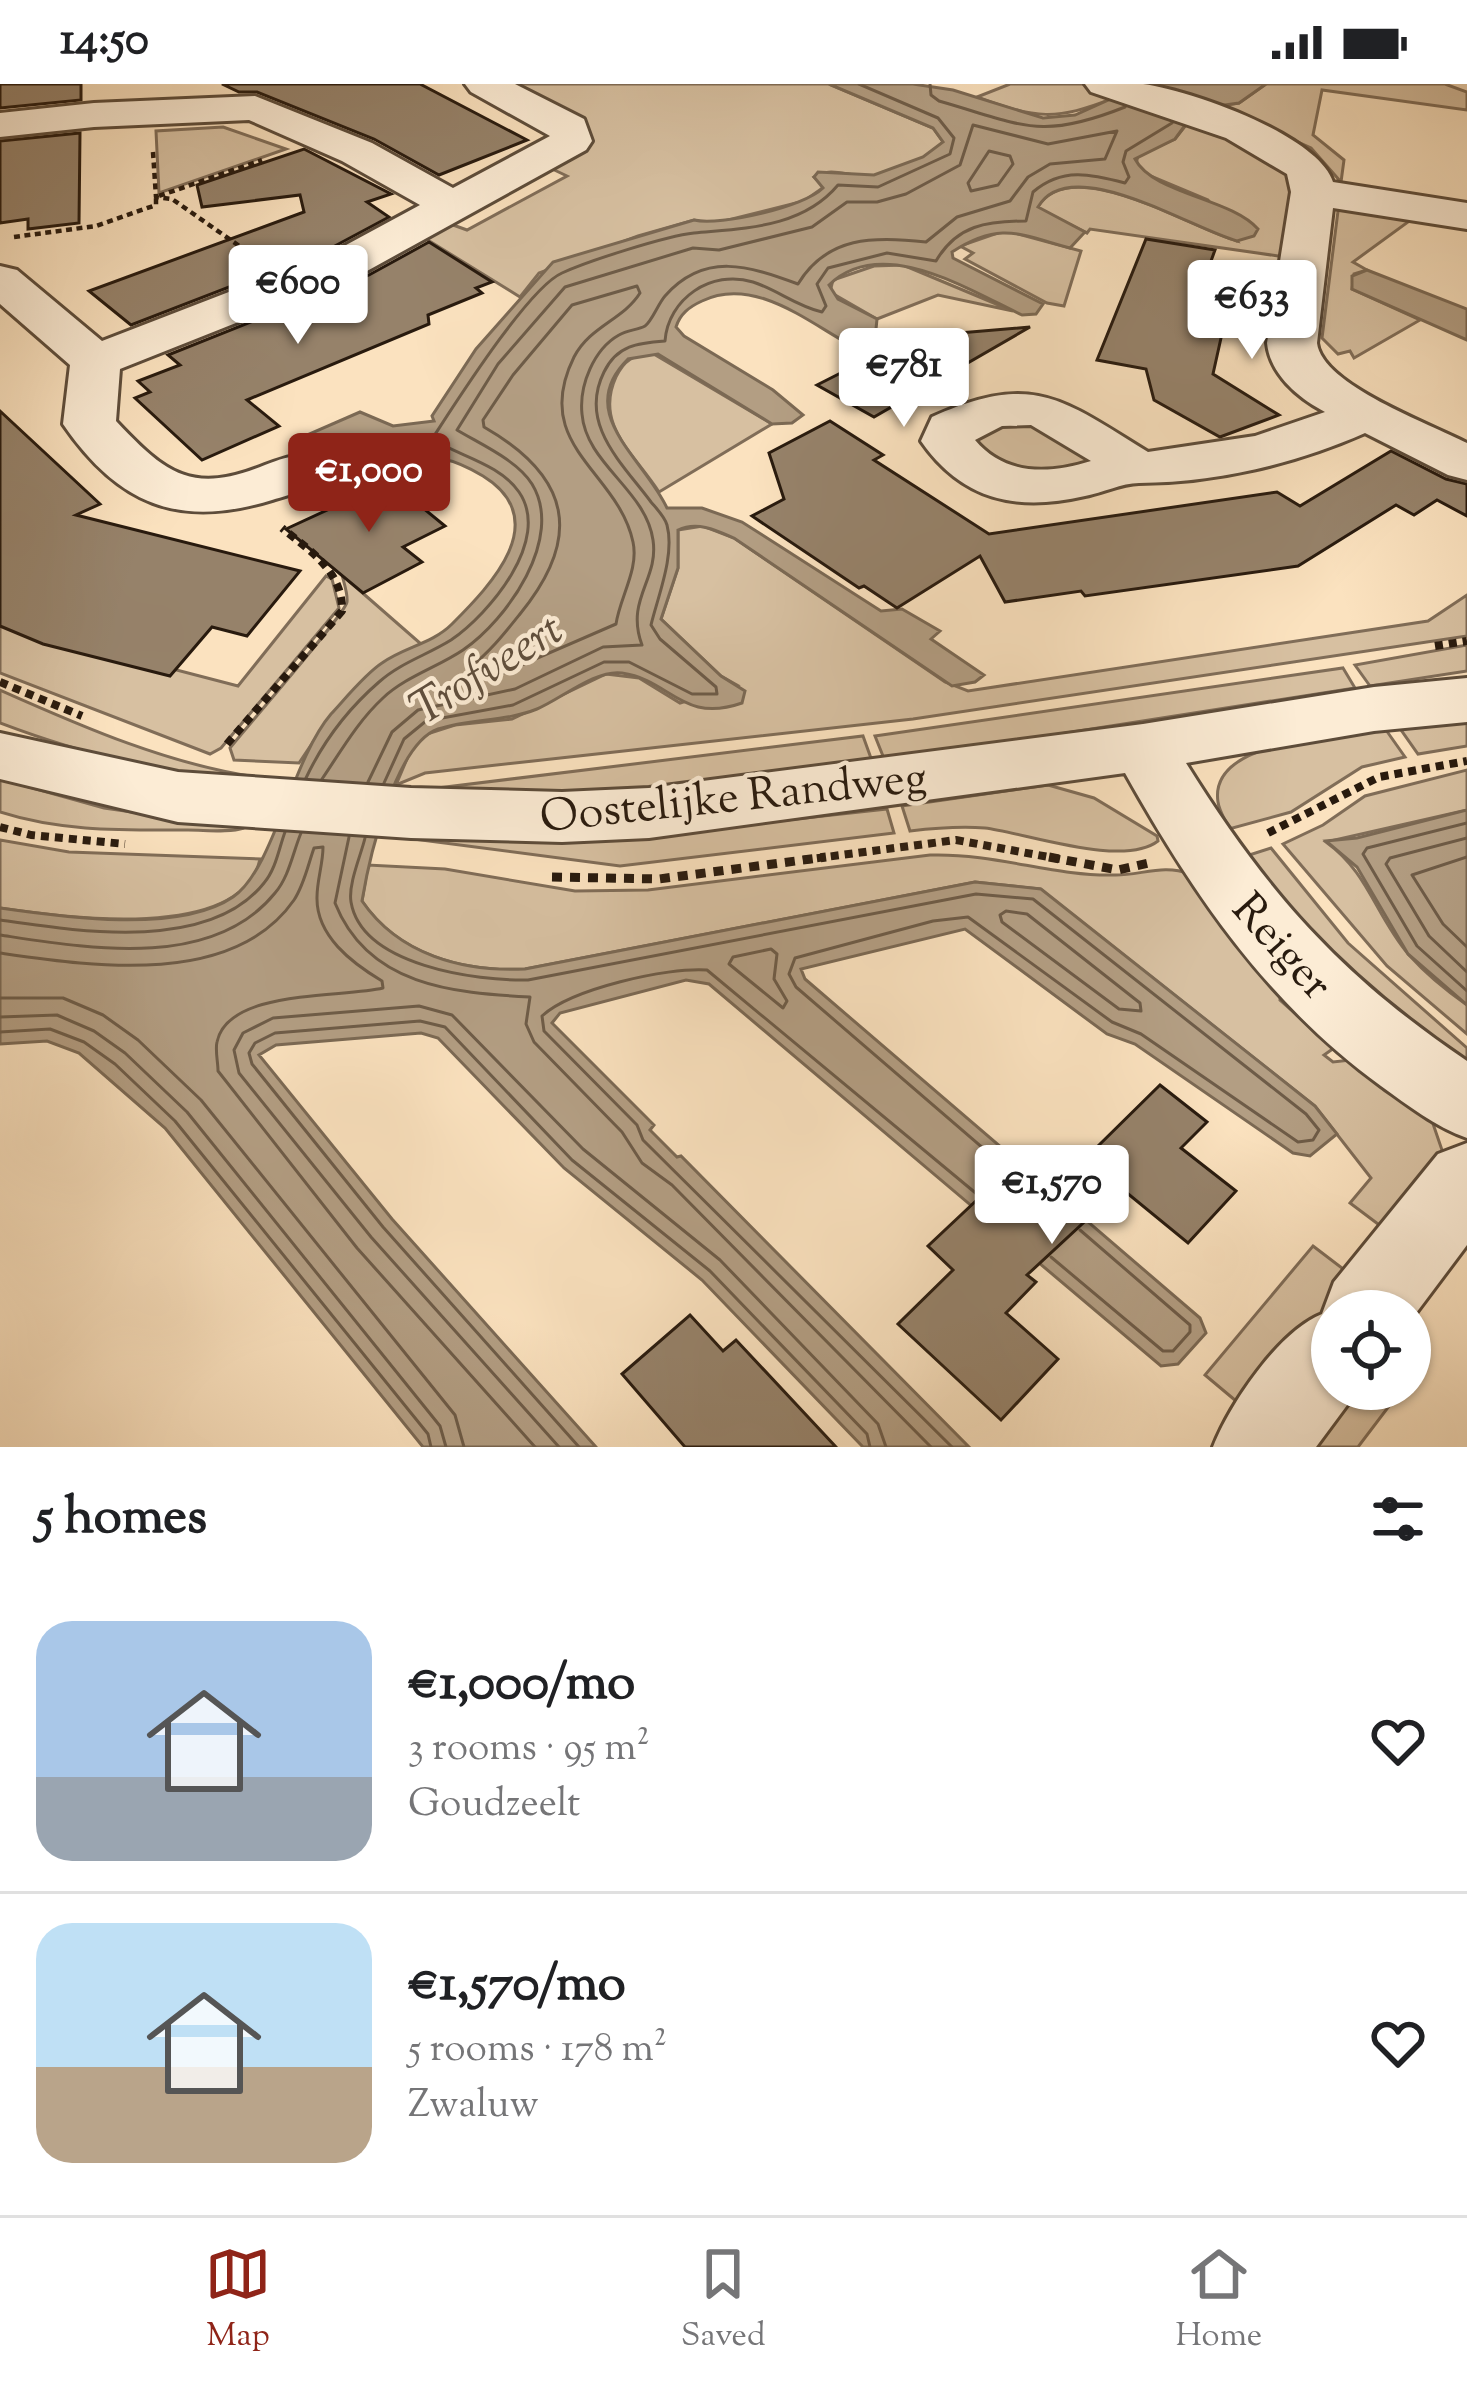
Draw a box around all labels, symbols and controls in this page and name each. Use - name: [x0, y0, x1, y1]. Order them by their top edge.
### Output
- text: 14:50: [60, 10, 149, 75]
- pin: €600: [227, 245, 369, 347]
- text: €600: [256, 256, 340, 312]
- pin: €633: [1181, 260, 1323, 362]
- text: €633: [1215, 271, 1289, 327]
- pin: €781: [833, 328, 975, 430]
- text: €781: [866, 339, 942, 395]
- pin: €1,000: [271, 433, 467, 535]
- text: €1,000: [315, 444, 423, 500]
- water label: Trofveert: [398, 598, 578, 746]
- street label: Oostelijke Randweg: [537, 748, 930, 853]
- street label: Reiger: [1214, 881, 1346, 1017]
- pin: €1,570: [954, 1145, 1150, 1247]
- text: €1,570: [1002, 1156, 1102, 1212]
- map controls: [1311, 1290, 1431, 1410]
- button: locate: [1311, 1290, 1431, 1410]
- text: 5 homes: [36, 1483, 207, 1556]
- icon: filters: [1365, 1486, 1431, 1552]
- text: €1,000/mo: [408, 1649, 635, 1722]
- icon: home: [132, 1669, 276, 1813]
- icon: heart: [1365, 1708, 1431, 1774]
- text: 3 rooms · 95 m²: [408, 1722, 650, 1778]
- text: Goudzeelt: [408, 1778, 580, 1834]
- text: €1,570/mo: [408, 1950, 626, 2023]
- icon: home: [132, 1971, 276, 2115]
- icon: heart: [1365, 2010, 1431, 2076]
- text: 5 rooms · 178 m²: [408, 2023, 667, 2079]
- text: Zwaluw: [408, 2079, 539, 2135]
- tab: Map: [205, 2241, 271, 2361]
- tab: Saved: [681, 2241, 766, 2361]
- tab: Home: [1176, 2241, 1262, 2361]

